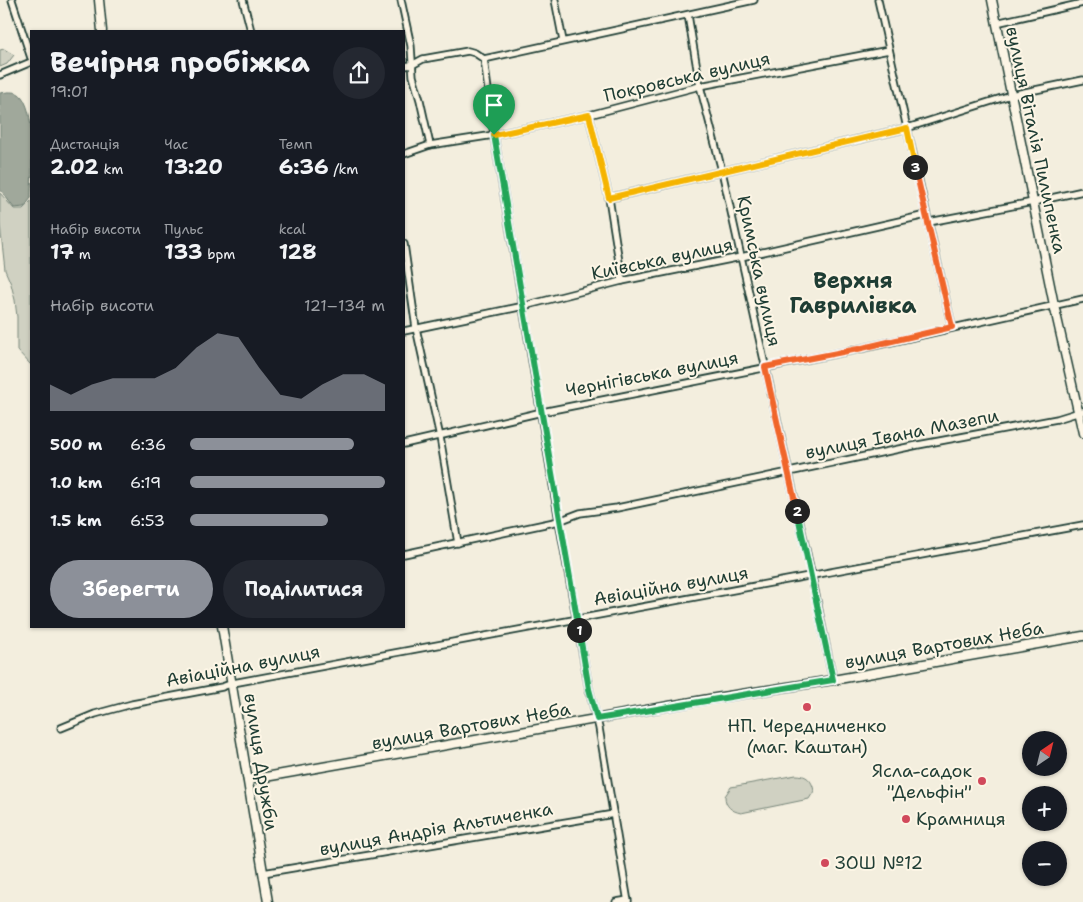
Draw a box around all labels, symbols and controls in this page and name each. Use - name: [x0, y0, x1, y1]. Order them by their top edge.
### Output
- street label: вулиця Віталія Пилипенка: [1000, 24, 1072, 256]
- text: Вечірня пробіжка: [50, 43, 310, 81]
- street label: Покровська вулиця: [601, 46, 773, 108]
- button: share: [333, 47, 385, 99]
- text: 19:01: [50, 81, 88, 102]
- pin: [473, 84, 515, 135]
- icon: arrive: [480, 91, 508, 119]
- text: Дистанція: [50, 135, 120, 153]
- text: Час: [164, 135, 188, 153]
- text: Темп: [279, 135, 313, 153]
- text: 2.02: [50, 153, 99, 181]
- text: 13:20: [164, 153, 223, 181]
- text: 6:36: [279, 153, 329, 181]
- pin: 3: [902, 154, 928, 180]
- text: 3: [911, 158, 920, 176]
- text: km: [99, 160, 123, 178]
- text: /km: [329, 160, 358, 178]
- street label: Кримська вулиця: [731, 193, 787, 349]
- text: Набір висоти: [50, 220, 141, 238]
- text: Пульс: [164, 220, 204, 238]
- text: kcal: [279, 220, 306, 238]
- street label: Київська вулиця: [589, 232, 735, 286]
- text: 17: [50, 238, 74, 266]
- text: 133: [164, 238, 202, 266]
- text: 128: [279, 238, 317, 266]
- text: m: [74, 245, 91, 263]
- text: bpm: [202, 245, 235, 263]
- district label: Верхня Гаврилівка: [789, 266, 917, 320]
- text: Набір висоти: [50, 295, 154, 316]
- text: 121–134 m: [304, 295, 385, 316]
- street label: Чернігівська вулиця: [564, 345, 740, 403]
- street label: вулиця Івана Мазепи: [803, 403, 1001, 465]
- text: 500 m: [50, 434, 102, 455]
- text: 6:36: [130, 434, 166, 455]
- text: 1.0 km: [50, 472, 102, 493]
- text: 6:19: [130, 472, 161, 493]
- pin: 2: [784, 498, 810, 524]
- text: 2: [793, 502, 802, 520]
- text: 1.5 km: [50, 510, 102, 531]
- text: 6:53: [130, 510, 165, 531]
- button: Зберегти: [50, 560, 213, 618]
- button: Поділитися: [223, 560, 385, 618]
- street label: Авіаційна вулиця: [592, 561, 750, 611]
- street label: вулиця Вартових Неба: [843, 616, 1045, 674]
- pin: 1: [566, 618, 592, 642]
- text: 1: [576, 621, 583, 639]
- street label: Авіаційна вулиця: [164, 639, 322, 693]
- street label: вулиця Дружби: [238, 692, 284, 833]
- street label: вулиця Вартових Неба: [370, 697, 572, 755]
- marker: НП. Чередниченко (маг. Каштан): [801, 701, 813, 713]
- place label: НП. Чередниченко (маг. Каштан): [727, 714, 887, 759]
- north arrow: [1022, 731, 1068, 776]
- map controls: [1022, 731, 1067, 886]
- place label: Ясла-садок "Дельфін": [872, 759, 972, 804]
- marker: Ясла-садок "Дельфін": [976, 775, 988, 787]
- button: +: [1022, 786, 1067, 831]
- street label: вулиця Андрія Альтиченка: [318, 797, 554, 861]
- place label: Крамниця: [916, 807, 1006, 831]
- marker: Крамниця: [900, 813, 912, 825]
- button: −: [1022, 841, 1067, 886]
- place label: ЗОШ №12: [835, 851, 923, 875]
- marker: ЗОШ №12: [819, 857, 831, 869]

